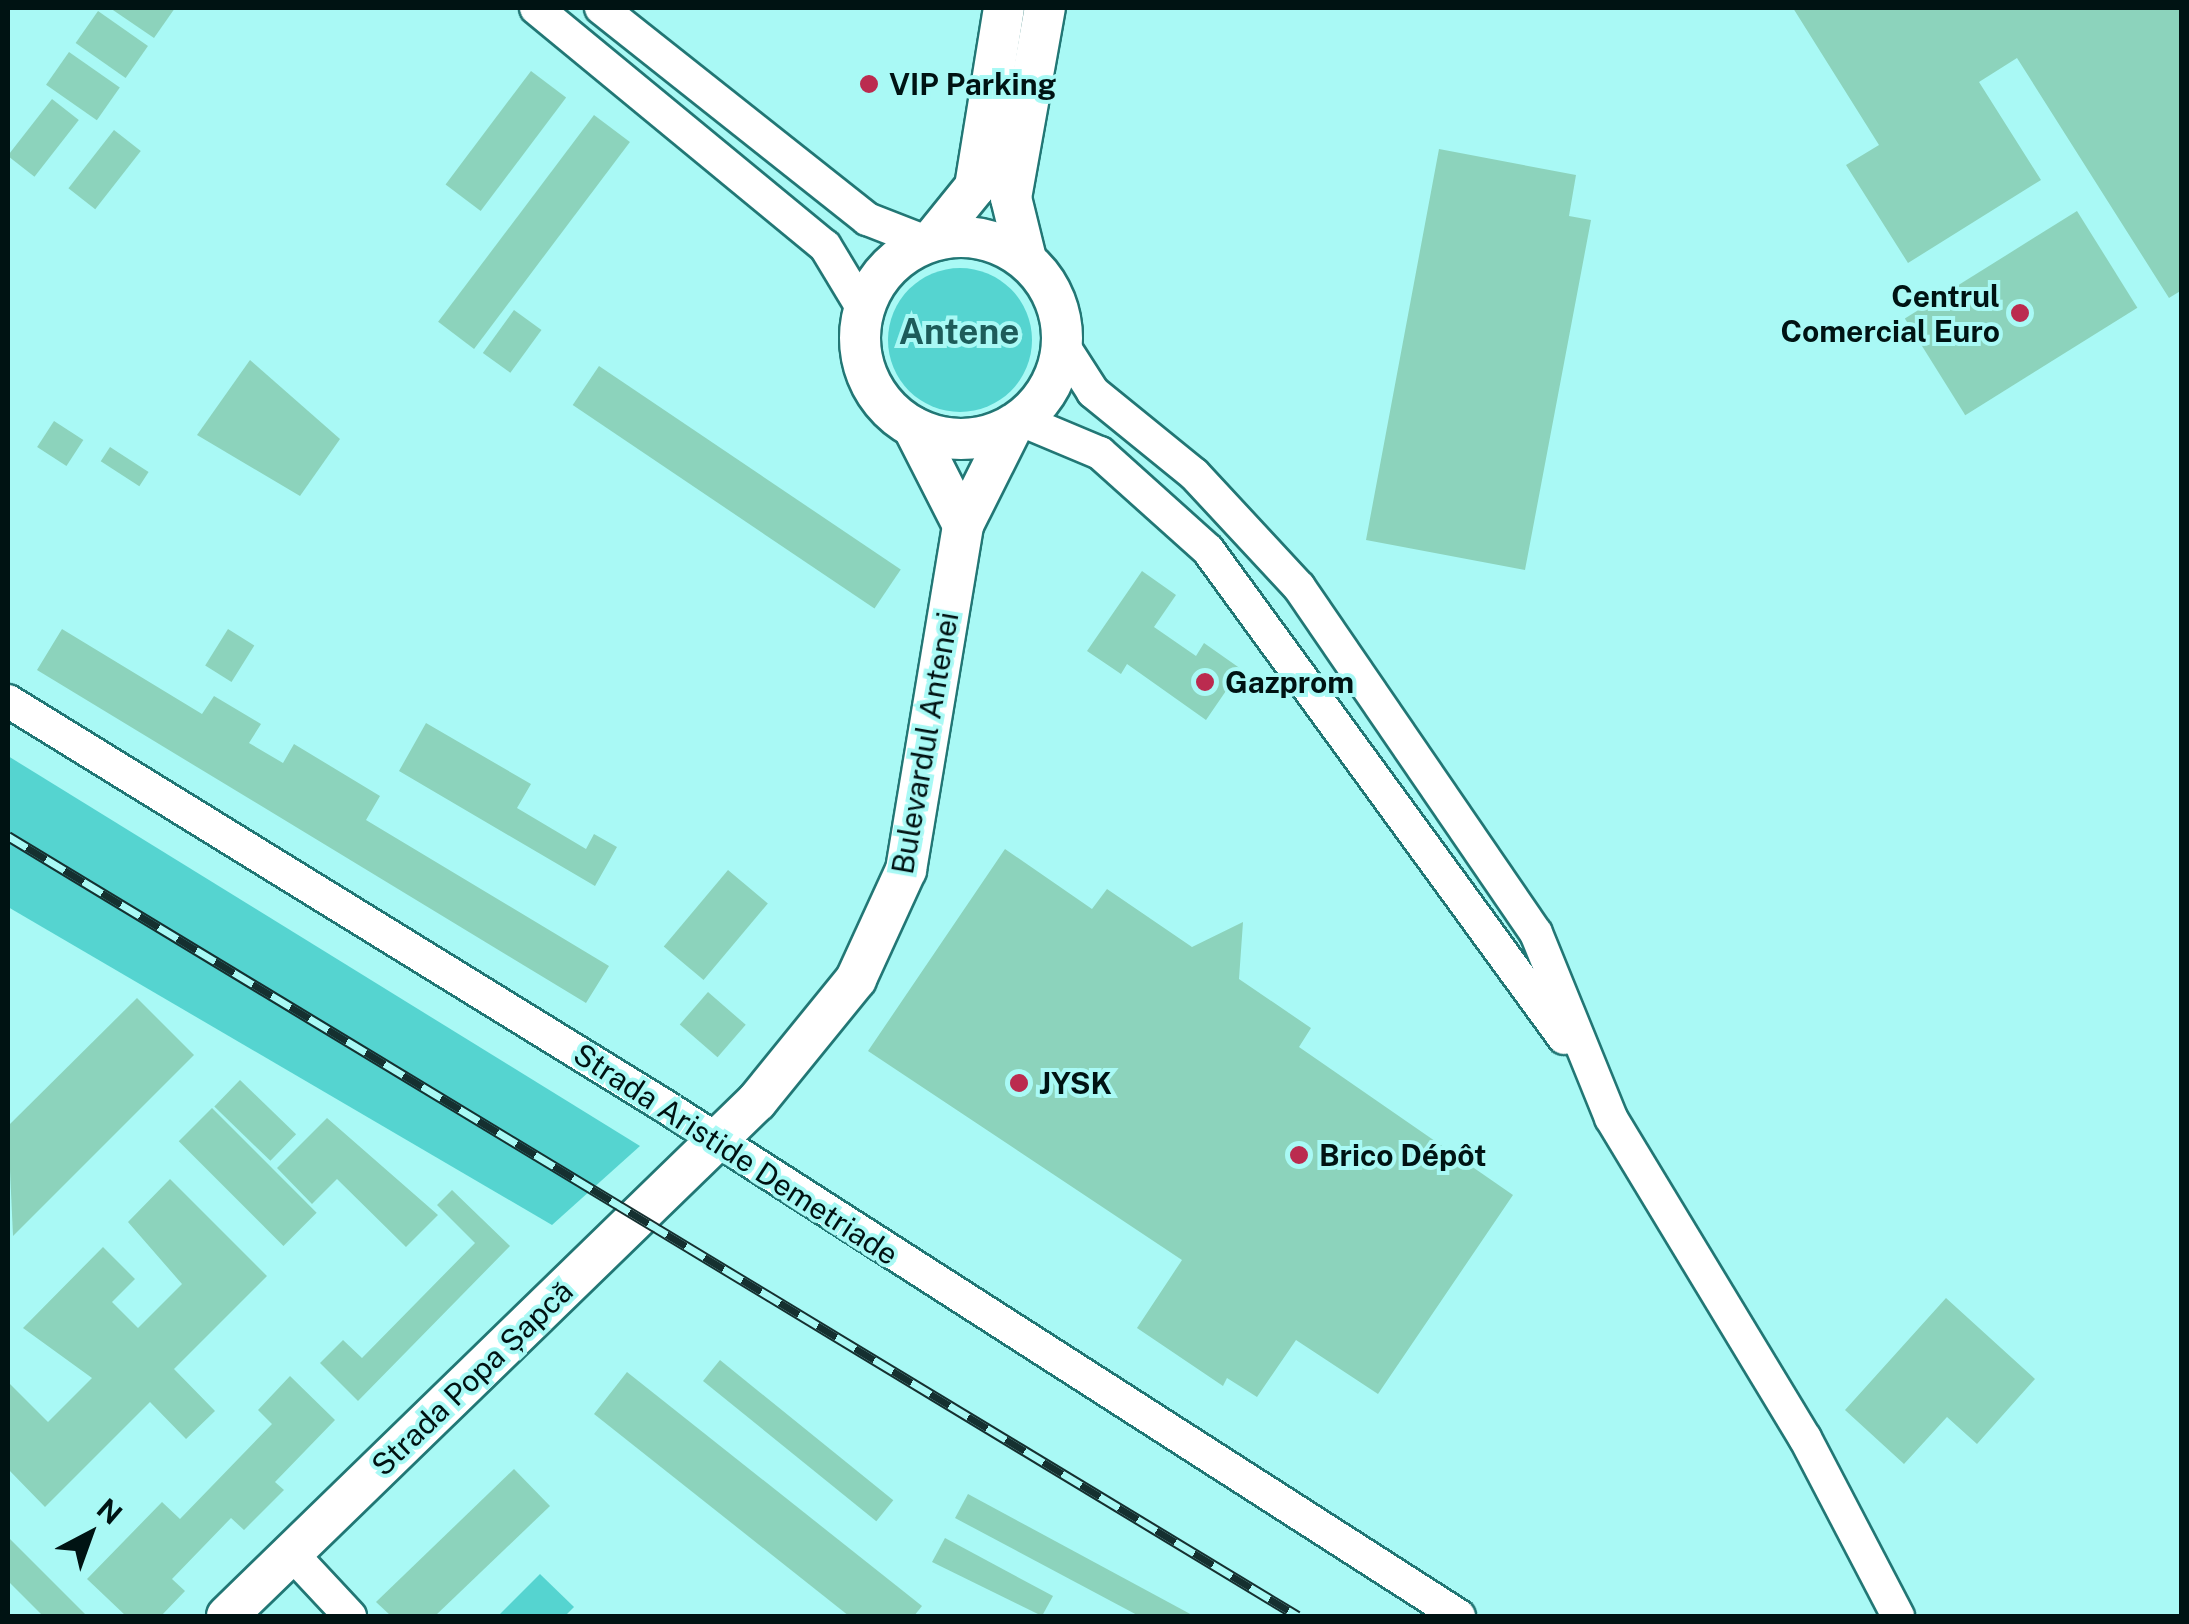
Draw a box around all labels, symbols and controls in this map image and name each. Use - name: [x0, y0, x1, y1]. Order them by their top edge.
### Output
- place label: VIP Parking: [889, 66, 1056, 102]
- marker: VIP Parking: [858, 73, 880, 95]
- place label: Centrul Comercial Euro: [1780, 278, 2000, 348]
- marker: Centrul Comercial Euro: [2009, 302, 2031, 324]
- district label: Antene: [899, 311, 1019, 353]
- street label: Bulevardul Antenei: [884, 609, 966, 877]
- place label: Gazprom: [1225, 664, 1354, 700]
- marker: Gazprom: [1194, 671, 1216, 693]
- street label: Strada Aristide Demetriade: [567, 1036, 905, 1272]
- place label: JYSK: [1039, 1065, 1112, 1101]
- marker: JYSK: [1008, 1072, 1030, 1094]
- place label: Brico Dépôt: [1319, 1137, 1487, 1173]
- marker: Brico Dépôt: [1288, 1144, 1310, 1166]
- street label: Strada Popa Șapcă: [364, 1273, 580, 1483]
- north arrow: [40, 1484, 140, 1584]
- text: N: [91, 1491, 129, 1531]

